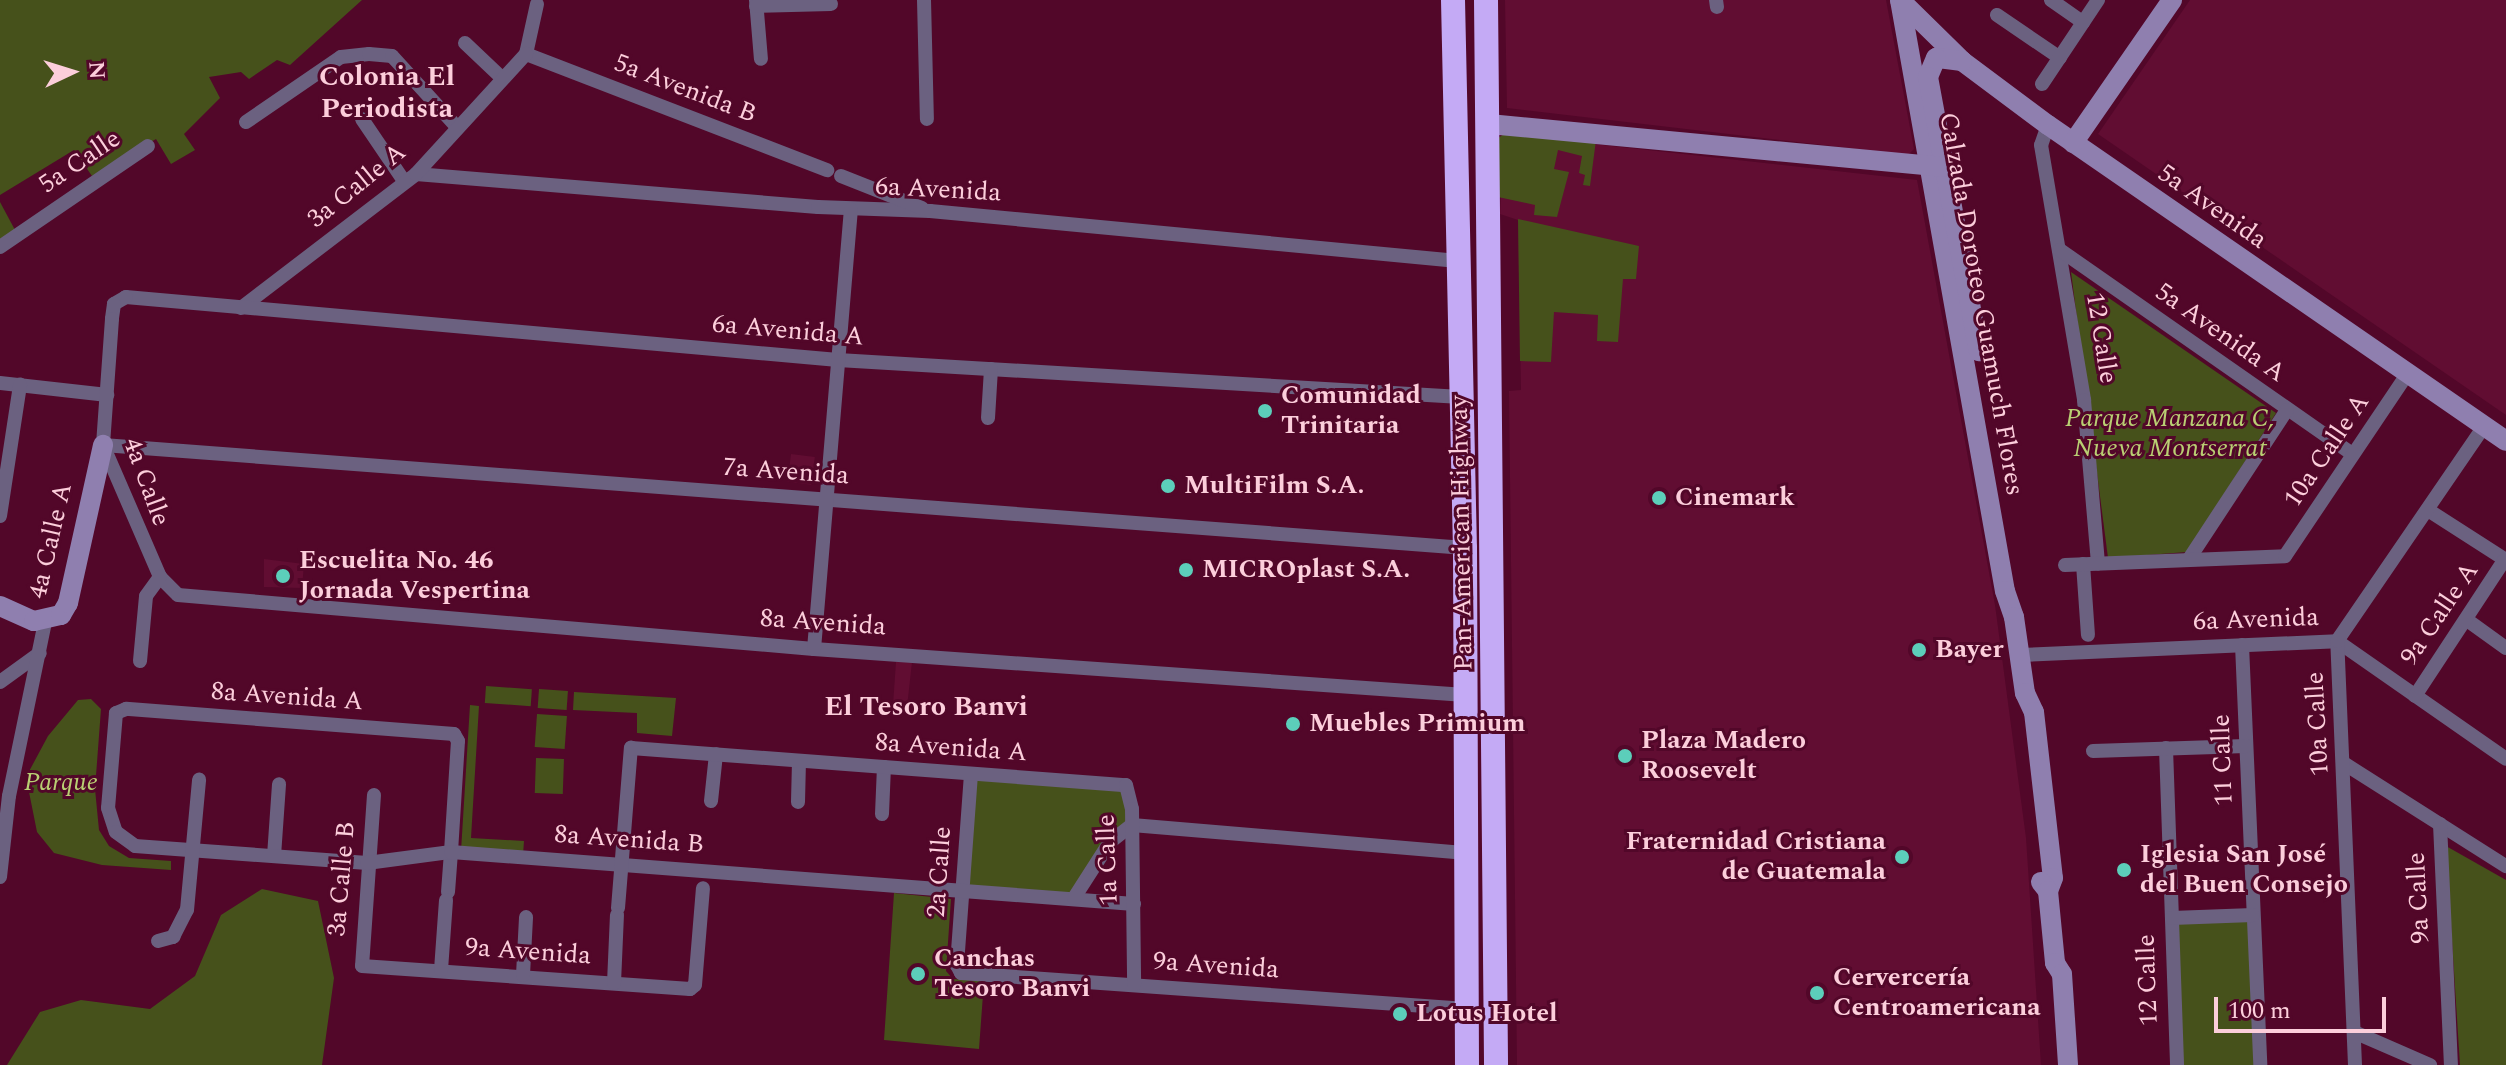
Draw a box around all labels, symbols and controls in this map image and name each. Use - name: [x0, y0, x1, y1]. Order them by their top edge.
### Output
- north arrow: [32, 32, 112, 112]
- street label: 5a Avenida B: [610, 48, 760, 130]
- text: N: [79, 60, 114, 80]
- district label: Colonia El Periodista: [319, 60, 455, 126]
- street label: Calzada Doroteo Guamuch Flores: [1932, 110, 2030, 498]
- street label: 5a Calle: [33, 123, 127, 201]
- street label: 3a Calle A: [302, 137, 412, 235]
- street label: 5a Avenida: [2151, 158, 2273, 256]
- street label: 6a Avenida: [874, 171, 1002, 209]
- street label: 5a Avenida A: [2149, 277, 2291, 389]
- street label: 12 Calle: [2078, 290, 2124, 386]
- street label: 6a Avenida A: [711, 309, 865, 353]
- place label: Comunidad Trinitaria: [1281, 380, 1421, 442]
- street label: 10a Calle A: [2278, 388, 2376, 514]
- street label: Pan-American Highway: [1444, 395, 1480, 671]
- marker: Comunidad Trinitaria: [1256, 402, 1274, 420]
- park label: Parque Manzana C, Nueva Montserrat: [2065, 403, 2275, 464]
- street label: 4a Calle: [116, 434, 176, 530]
- street label: 7a Avenida: [722, 452, 850, 492]
- place label: MultiFilm S.A.: [1184, 470, 1365, 502]
- marker: MultiFilm S.A.: [1159, 477, 1177, 495]
- street label: 4a Calle A: [23, 480, 79, 602]
- place label: Cinemark: [1675, 482, 1795, 514]
- marker: Cinemark: [1650, 489, 1668, 507]
- place label: Escuelita No. 46 Jornada Vespertina: [299, 545, 530, 606]
- place label: MICROplast S.A.: [1202, 554, 1410, 586]
- street label: 9a Calle A: [2394, 557, 2486, 671]
- marker: MICROplast S.A.: [1177, 561, 1195, 579]
- marker: Escuelita No. 46 Jornada Vespertina: [274, 567, 292, 585]
- street label: 6a Avenida: [2192, 602, 2320, 638]
- street label: 8a Avenida: [759, 603, 887, 643]
- place label: Bayer: [1935, 634, 2003, 666]
- marker: Bayer: [1910, 641, 1928, 659]
- street label: 10a Calle: [2300, 671, 2336, 777]
- street label: 8a Avenida A: [210, 676, 364, 718]
- district label: El Tesoro Banvi: [824, 690, 1028, 724]
- place label: Muebles Primium: [1309, 708, 1526, 740]
- street label: 11 Calle: [2206, 714, 2240, 806]
- marker: Muebles Primium: [1284, 715, 1302, 733]
- place label: Plaza Madero Roosevelt: [1641, 725, 1806, 786]
- street label: 8a Avenida A: [874, 727, 1028, 769]
- marker: Plaza Madero Roosevelt: [1616, 747, 1634, 765]
- park label: Parque: [24, 767, 98, 799]
- street label: 1a Calle: [1091, 814, 1125, 906]
- street label: 8a Avenida B: [553, 819, 705, 861]
- street label: 3a Calle B: [321, 820, 363, 938]
- street label: 2a Calle: [921, 825, 959, 919]
- place label: Fraternidad Cristiana de Guatemala: [1626, 826, 1886, 888]
- place label: Iglesia San José del Buen Consejo: [2140, 839, 2348, 900]
- marker: Fraternidad Cristiana de Guatemala: [1893, 848, 1911, 866]
- street label: 9a Calle: [2401, 851, 2437, 945]
- marker: Iglesia San José del Buen Consejo: [2115, 861, 2133, 879]
- street label: 9a Avenida: [464, 932, 592, 972]
- street label: 12 Calle: [2131, 934, 2165, 1026]
- place label: Canchas Tesoro Banvi: [934, 943, 1090, 1004]
- street label: 9a Avenida: [1152, 946, 1280, 986]
- place label: Cervercería Centroamericana: [1833, 962, 2041, 1024]
- marker: Canchas Tesoro Banvi: [909, 965, 927, 983]
- scale bar: [2218, 981, 2390, 1031]
- marker: Cervercería Centroamericana: [1808, 984, 1826, 1002]
- text: 100 m: [2228, 993, 2291, 1029]
- place label: Lotus Hotel: [1416, 998, 1558, 1030]
- marker: Lotus Hotel: [1391, 1005, 1409, 1023]

